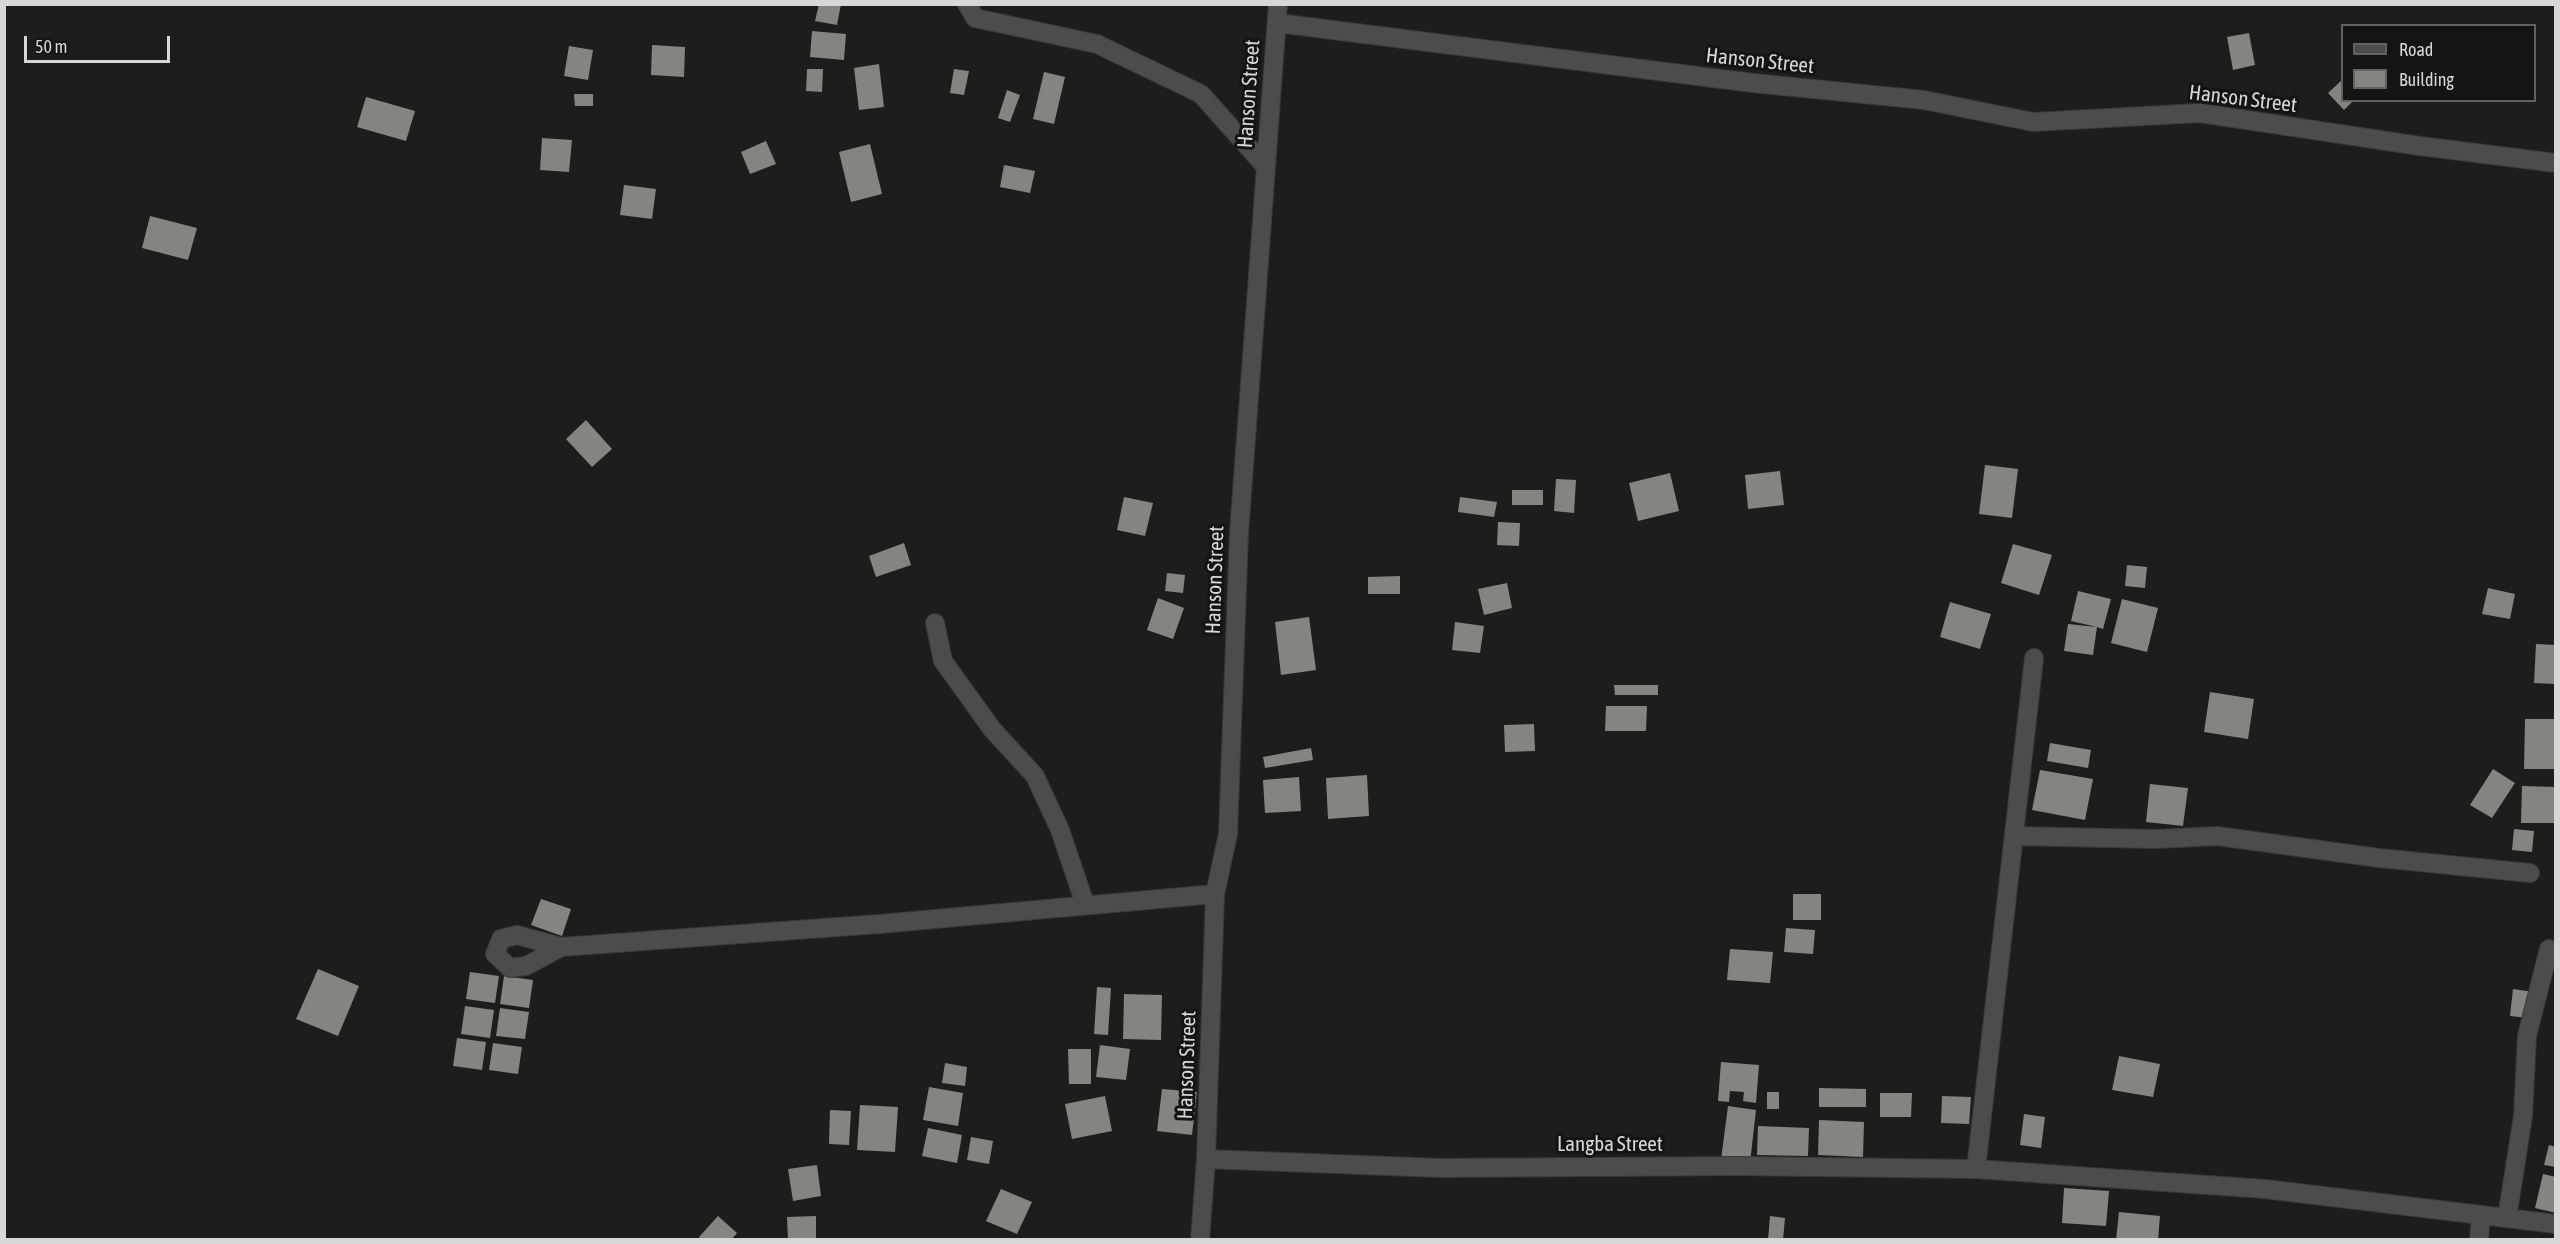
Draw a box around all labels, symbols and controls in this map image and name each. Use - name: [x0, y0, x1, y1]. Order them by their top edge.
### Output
- scale bar: [27, 24, 172, 62]
- legend: [2341, 24, 2536, 102]
- text: 50 m: [35, 36, 67, 57]
- street label: Hanson Street: [1233, 39, 1265, 149]
- text: Road: [2399, 39, 2433, 60]
- street label: Hanson Street: [1705, 43, 1815, 79]
- text: Building: [2399, 69, 2454, 90]
- street label: Hanson Street: [2188, 80, 2298, 118]
- street label: Hanson Street: [1201, 525, 1229, 635]
- street label: Hanson Street: [1173, 1010, 1201, 1120]
- street label: Langba Street: [1557, 1131, 1663, 1157]

